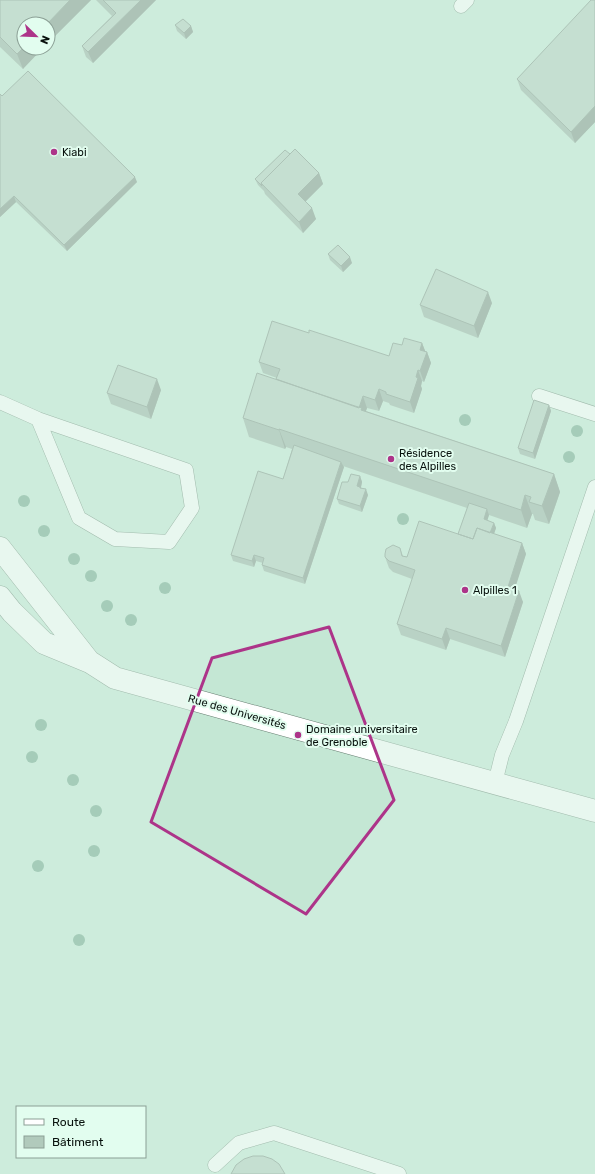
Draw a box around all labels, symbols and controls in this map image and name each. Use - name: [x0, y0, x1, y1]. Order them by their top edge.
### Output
- north arrow: [16, 16, 56, 56]
- text: N: [37, 34, 52, 46]
- place label: Kiabi: [62, 146, 87, 159]
- marker: Kiabi: [49, 147, 59, 157]
- place label: Résidence des Alpilles: [399, 447, 456, 473]
- marker: Résidence des Alpilles: [386, 454, 396, 464]
- place label: Alpilles 1: [473, 584, 517, 597]
- marker: Alpilles 1: [460, 585, 470, 595]
- street label: Rue des Universités: [187, 692, 288, 732]
- place label: Domaine universitaire de Grenoble: [306, 723, 418, 749]
- marker: Domaine universitaire de Grenoble: [293, 730, 303, 740]
- legend: [16, 1106, 146, 1158]
- text: Route: [52, 1115, 86, 1129]
- text: Bâtiment: [52, 1135, 104, 1149]

